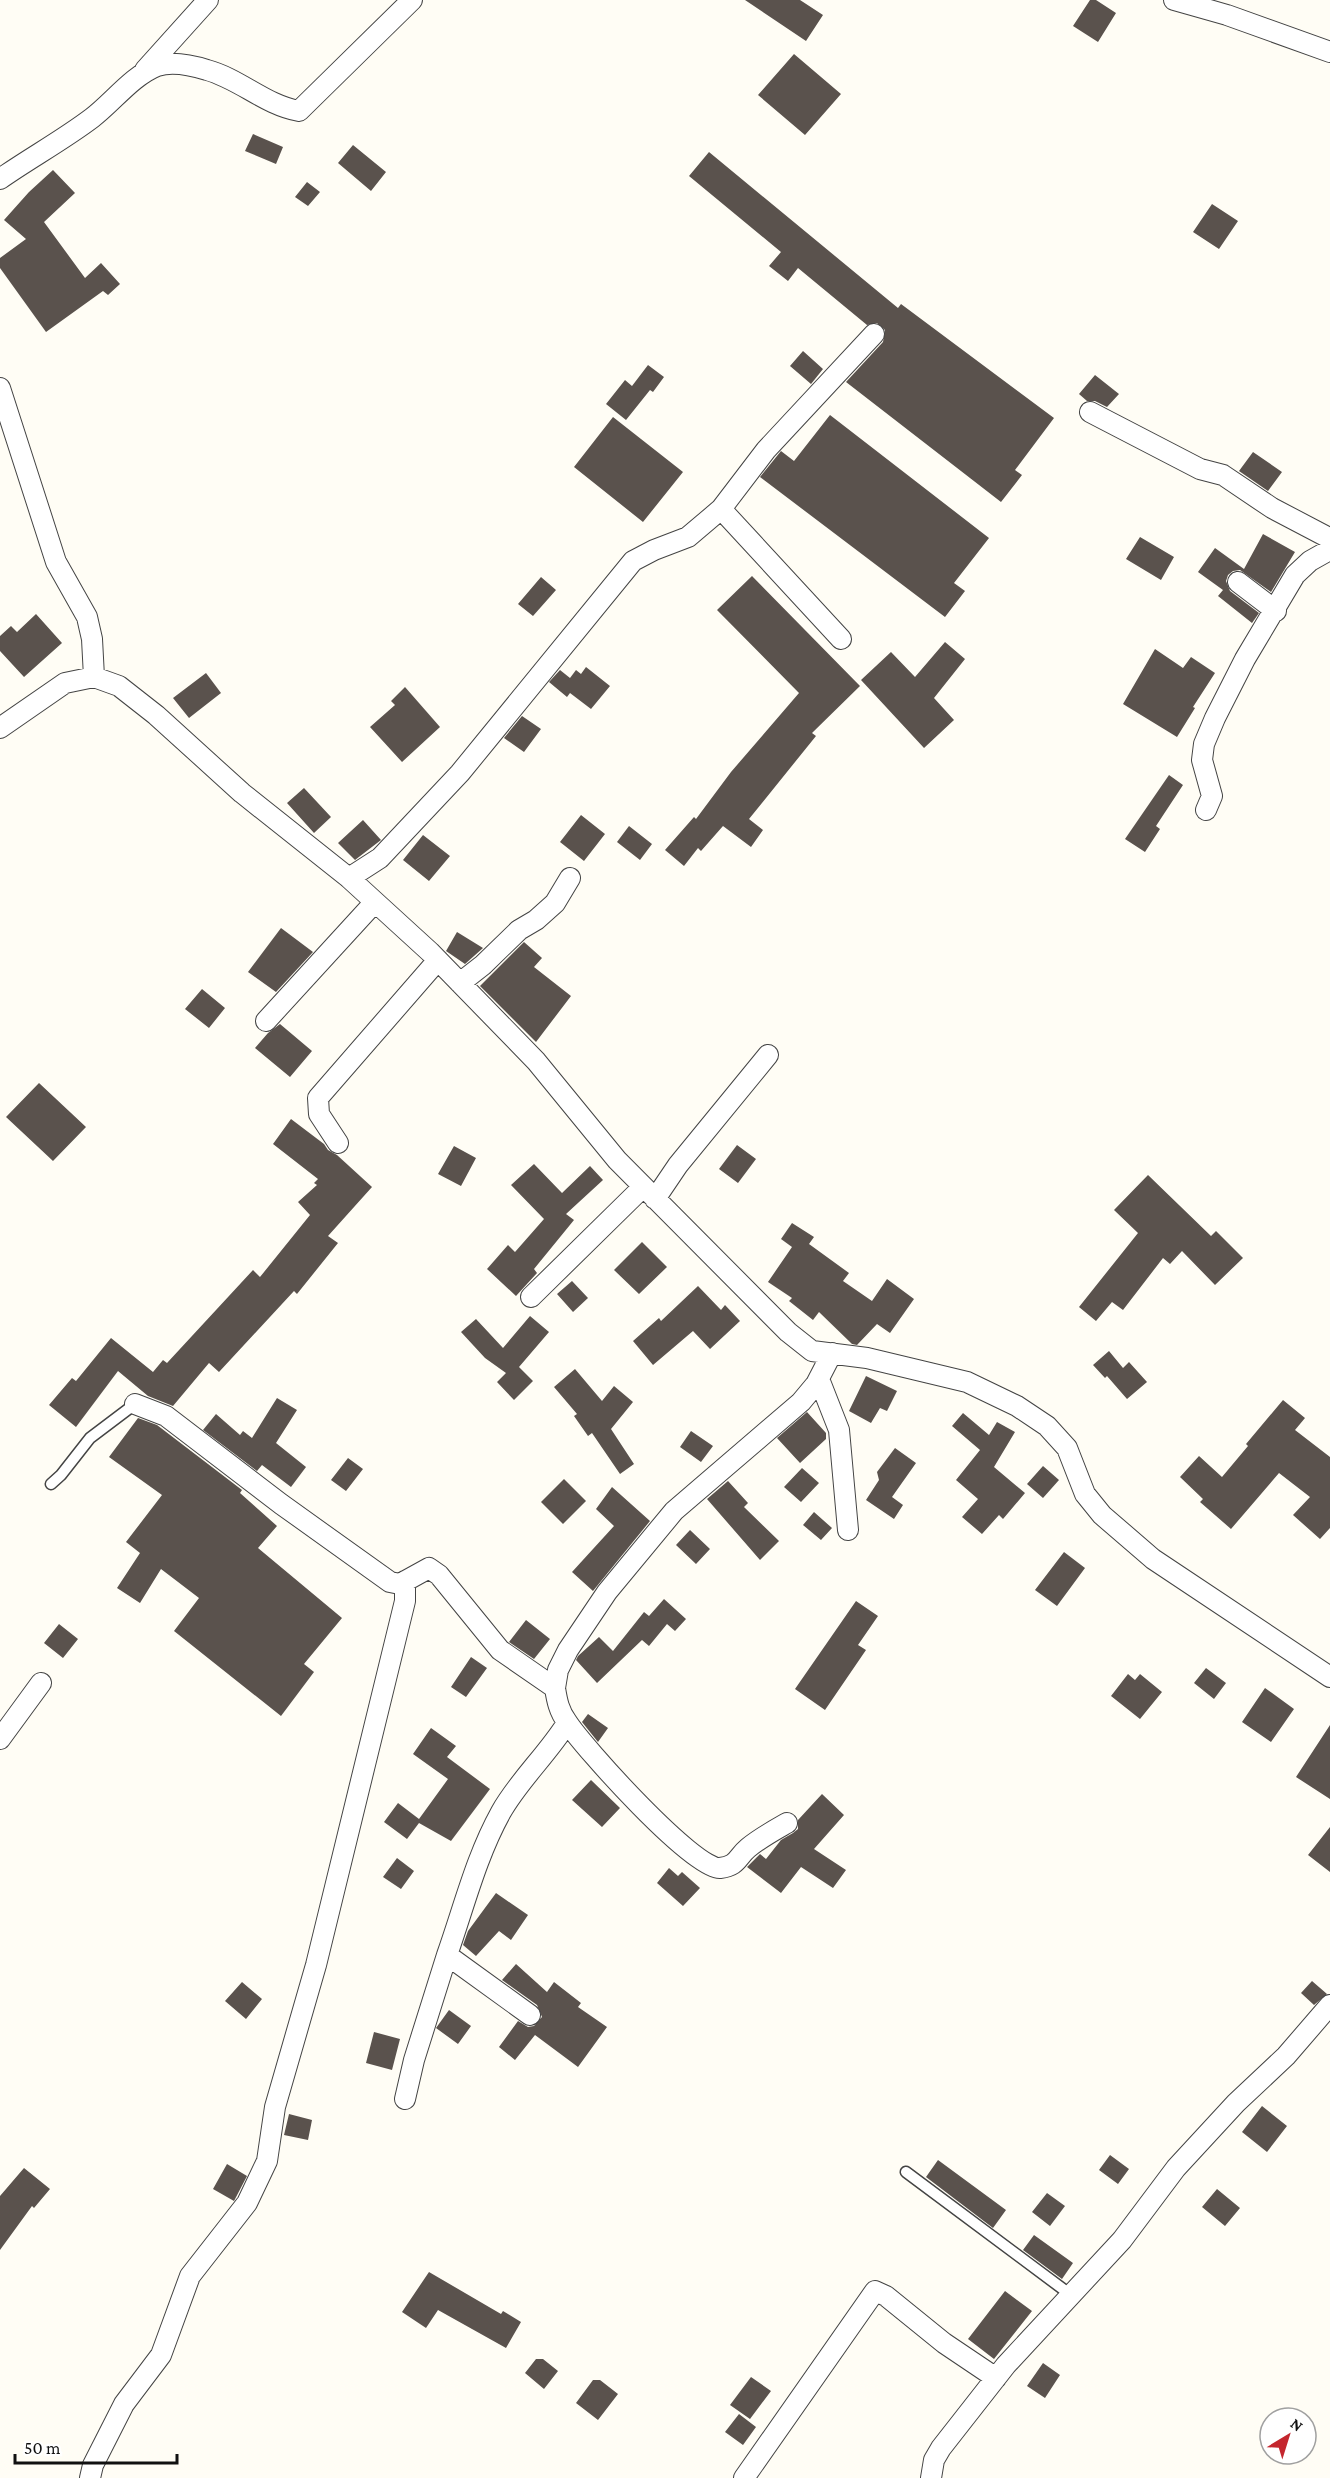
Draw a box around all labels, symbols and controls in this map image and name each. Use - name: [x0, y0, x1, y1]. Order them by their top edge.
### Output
- north arrow: [1258, 2406, 1318, 2466]
- text: N: [1287, 2415, 1307, 2435]
- scale bar: [15, 2427, 177, 2465]
- text: 50 m: [24, 2438, 61, 2458]

